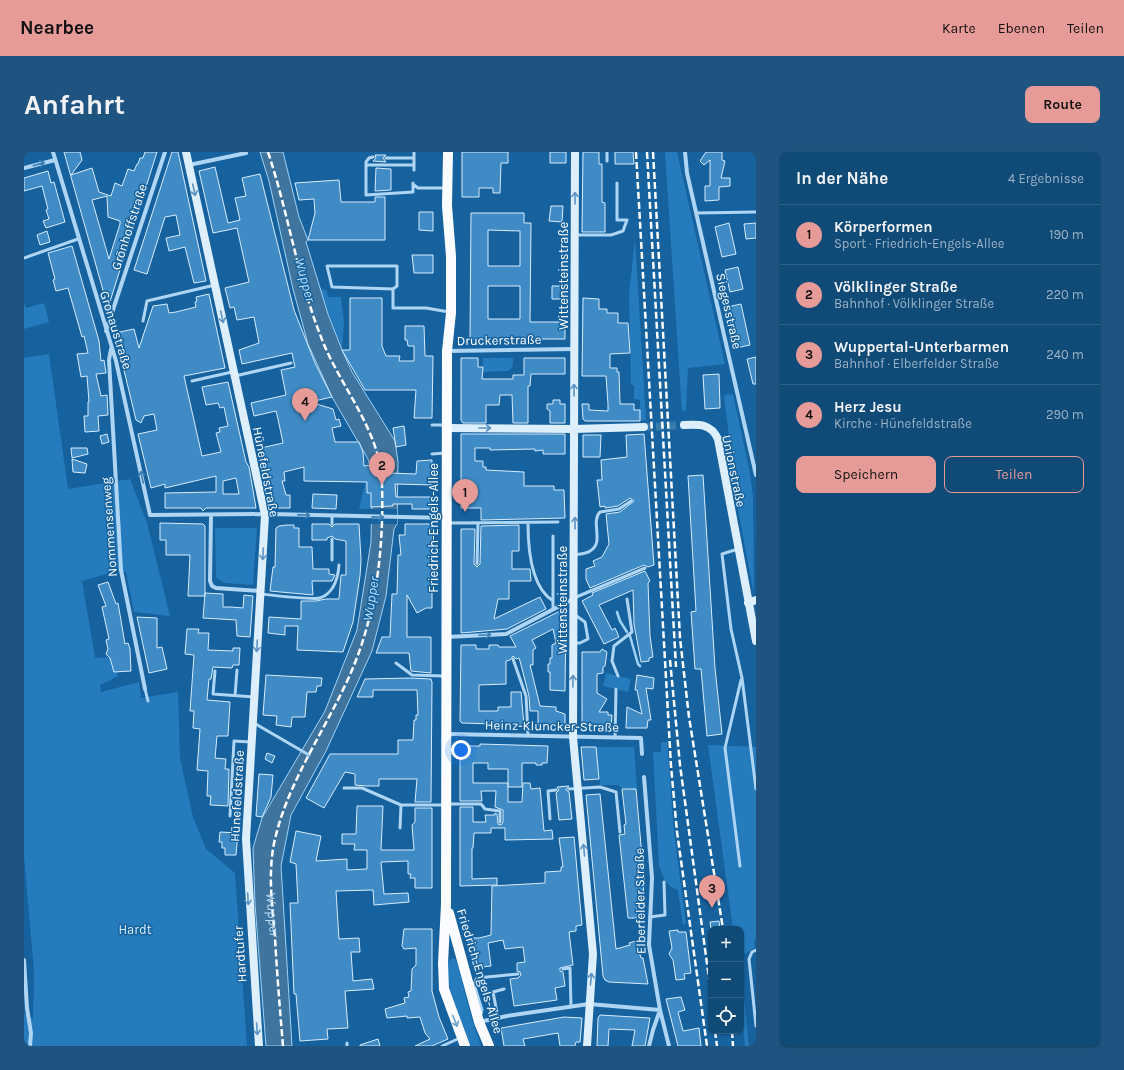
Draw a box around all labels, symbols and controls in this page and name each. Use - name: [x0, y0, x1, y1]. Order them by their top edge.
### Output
- text: Nearbee: [20, 17, 94, 39]
- text: Karte: [942, 20, 976, 37]
- text: Ebenen: [998, 20, 1045, 37]
- text: Teilen: [1067, 20, 1104, 37]
- button: Route: [1025, 86, 1100, 123]
- text: Anfahrt: [24, 88, 125, 121]
- one-way arrow: [33, 160, 46, 167]
- text: In der Nähe: [796, 168, 888, 188]
- text: 4 Ergebnisse: [1008, 171, 1084, 186]
- street label: Grönhoffstraße: [108, 182, 150, 272]
- one-way arrow: [190, 183, 198, 196]
- one-way arrow: [571, 192, 579, 205]
- text: Körperformen: [834, 218, 933, 236]
- street label: Wittensteinstraße: [556, 222, 571, 330]
- text: 1: [807, 227, 811, 242]
- text: 190 m: [1049, 227, 1084, 242]
- text: Sport · Friedrich-Engels-Allee: [834, 236, 1004, 251]
- water label: Wupper: [291, 256, 319, 305]
- street label: Siegesstraße: [713, 272, 745, 351]
- text: Völklinger Straße: [834, 278, 957, 296]
- text: 2: [805, 287, 813, 302]
- text: 220 m: [1046, 287, 1084, 302]
- street label: Gronaustraße: [97, 289, 135, 371]
- text: Bahnhof · Völklinger Straße: [834, 296, 994, 311]
- one-way arrow: [218, 310, 226, 323]
- street label: Druckerstraße: [456, 332, 542, 348]
- text: Wuppertal-Unterbarmen: [834, 338, 1009, 356]
- text: 3: [805, 347, 813, 362]
- text: 240 m: [1046, 347, 1084, 362]
- text: Bahnhof · Elberfelder Straße: [834, 356, 999, 371]
- one-way arrow: [571, 384, 578, 397]
- pin: 4: [292, 388, 318, 421]
- text: Herz Jesu: [834, 398, 902, 416]
- text: 4: [805, 407, 813, 422]
- text: 290 m: [1046, 407, 1084, 422]
- text: Kirche · Hünefeldstraße: [834, 416, 972, 431]
- one-way arrow: [478, 424, 491, 432]
- street label: Hünefeldstraße: [250, 426, 282, 519]
- street label: Unionstraße: [719, 434, 749, 509]
- pin: 2: [369, 452, 395, 485]
- button: Speichern: [796, 456, 936, 493]
- button: Teilen: [944, 456, 1084, 493]
- street label: Friedrich-Engels-Allee: [426, 463, 441, 593]
- one-way arrow: [137, 471, 145, 484]
- street label: Nommensenweg: [98, 476, 120, 577]
- pin: 1: [452, 479, 478, 512]
- one-way arrow: [297, 511, 310, 519]
- one-way arrow: [371, 513, 384, 520]
- one-way arrow: [571, 517, 579, 530]
- street label: Wittensteinstraße: [555, 546, 570, 654]
- one-way arrow: [259, 547, 266, 560]
- water label: Wupper: [359, 574, 383, 622]
- one-way arrow: [478, 632, 491, 639]
- one-way arrow: [254, 639, 261, 652]
- one-way arrow: [569, 675, 577, 688]
- street label: Heinz-Kluncker-Straße: [485, 717, 620, 735]
- your location: [451, 740, 471, 760]
- street label: Hünefeldstraße: [227, 749, 247, 842]
- one-way arrow: [580, 844, 587, 857]
- street label: Elberfelder Straße: [632, 847, 648, 954]
- pin: 3: [699, 875, 725, 908]
- one-way arrow: [245, 892, 252, 905]
- water label: Wupper: [263, 892, 283, 939]
- street label: Friedrich-Engels-Allee: [454, 907, 506, 1036]
- park label: Hardt: [118, 922, 152, 937]
- street label: Hardtufer: [231, 925, 249, 983]
- map controls: [708, 926, 744, 1034]
- button: +: [708, 926, 744, 962]
- button: −: [708, 962, 744, 998]
- one-way arrow: [587, 973, 595, 986]
- button: locate: [708, 998, 744, 1034]
- one-way arrow: [451, 1014, 459, 1026]
- one-way arrow: [254, 1022, 261, 1035]

